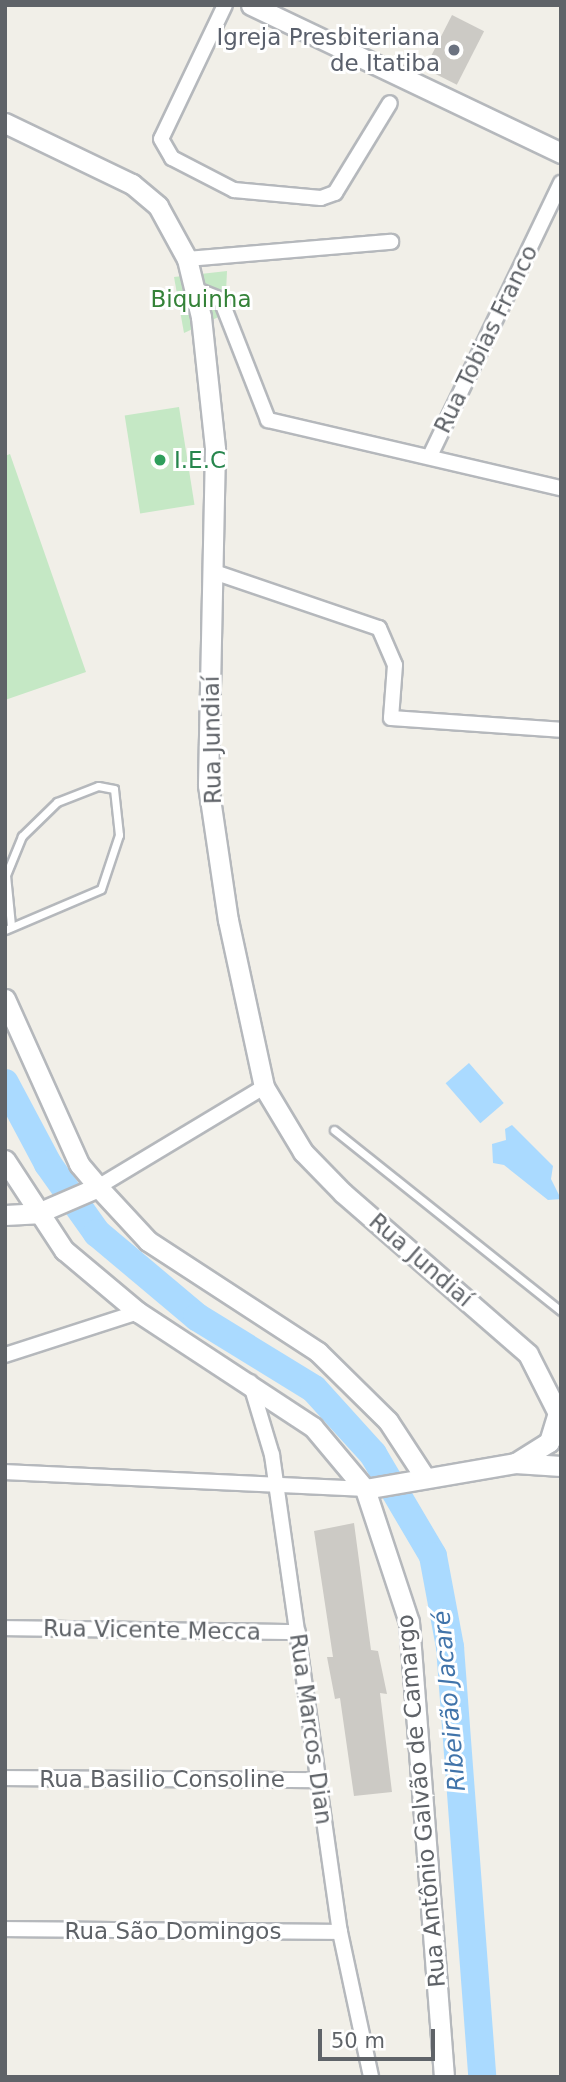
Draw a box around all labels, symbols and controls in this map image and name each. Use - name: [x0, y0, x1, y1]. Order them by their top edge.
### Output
- place label: Igreja Presbiteriana de Itatiba: [216, 23, 440, 77]
- marker: Igreja Presbiteriana de Itatiba: [446, 42, 462, 58]
- street label: Rua Tobias Franco: [428, 240, 544, 438]
- park label: Biquinha: [151, 285, 251, 313]
- place label: I.E.C: [174, 446, 226, 474]
- marker: I.E.C: [152, 452, 168, 468]
- street label: Rua Jundiaí: [197, 676, 227, 804]
- street label: Rua Jundiaí: [364, 1207, 478, 1313]
- water label: Ribeirão Jacaré: [428, 1609, 472, 1793]
- street label: Rua Antônio Galvão de Camargo: [391, 1613, 451, 1989]
- street label: Rua Vicente Mecca: [43, 1614, 261, 1646]
- street label: Rua Marcos Dian: [284, 1632, 338, 1826]
- street label: Rua Basilio Consoline: [39, 1765, 285, 1793]
- street label: Rua São Domingos: [65, 1917, 281, 1945]
- scale bar: [321, 2016, 438, 2060]
- text: 50 m: [331, 2029, 385, 2053]

